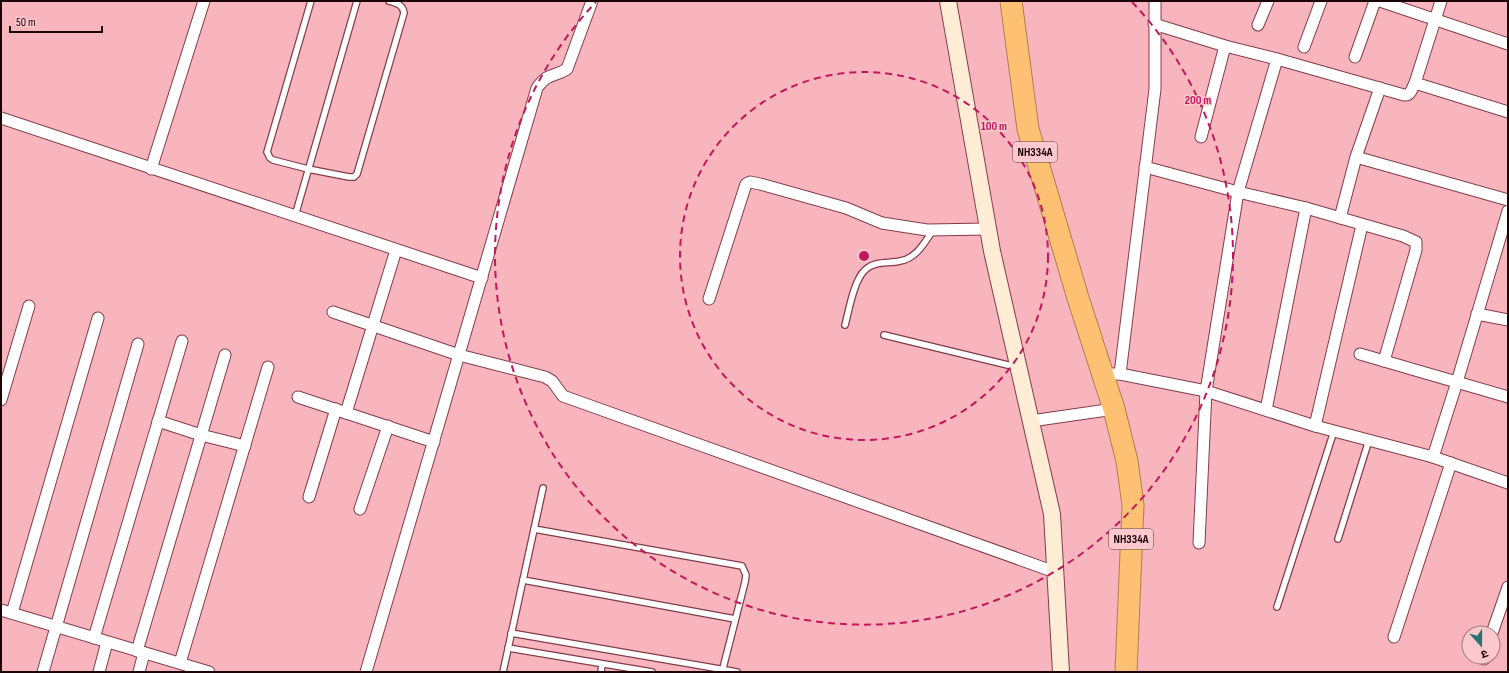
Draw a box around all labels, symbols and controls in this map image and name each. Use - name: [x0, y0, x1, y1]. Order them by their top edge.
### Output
- scale bar: [10, 8, 102, 34]
- text: 50 m: [16, 15, 36, 30]
- text: 200 m: [1185, 93, 1211, 108]
- text: 100 m: [981, 119, 1007, 134]
- road number: NH334A: [1013, 142, 1057, 162]
- centre of rings: [857, 249, 871, 263]
- road number: NH334A: [1109, 529, 1153, 549]
- north arrow: [1461, 625, 1501, 665]
- text: उ: [1479, 647, 1490, 661]

